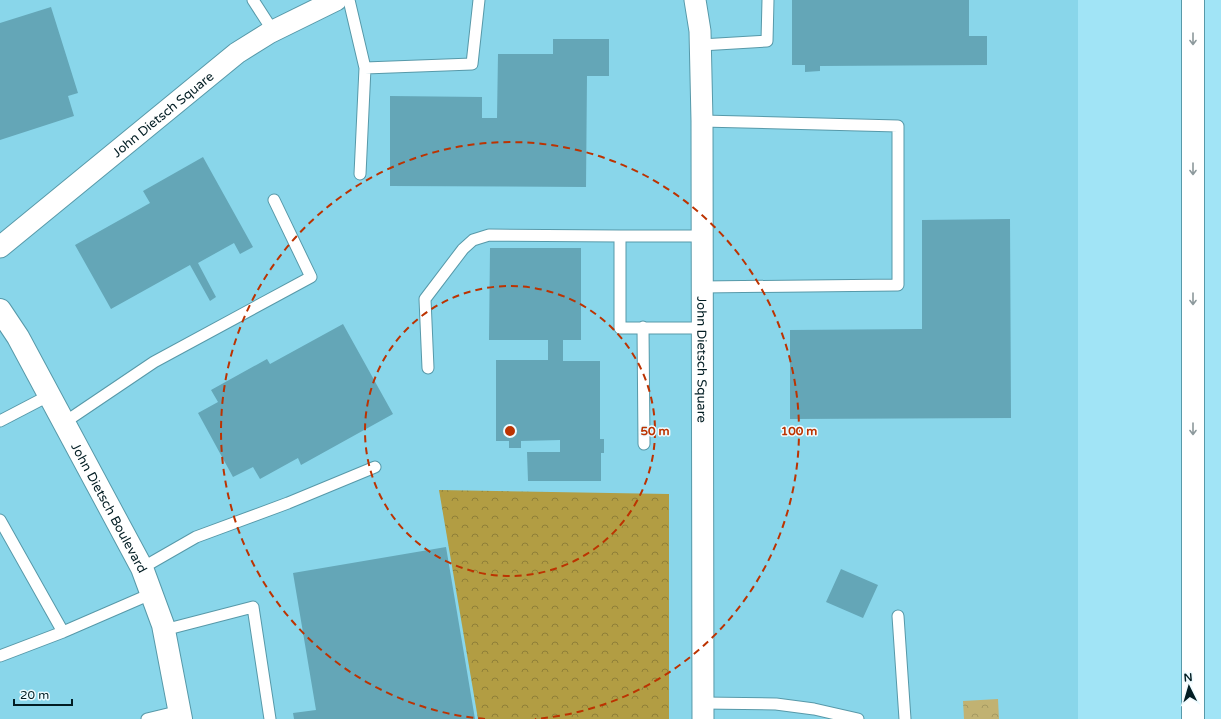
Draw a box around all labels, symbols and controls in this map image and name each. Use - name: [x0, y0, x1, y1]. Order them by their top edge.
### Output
- one-way arrow: [1189, 32, 1197, 45]
- street label: John Dietsch Square: [109, 68, 217, 161]
- one-way arrow: [1189, 162, 1197, 175]
- one-way arrow: [1189, 292, 1197, 305]
- street label: John Dietsch Square: [693, 296, 710, 423]
- one-way arrow: [1189, 422, 1197, 435]
- centre of rings: [503, 424, 517, 438]
- text: 50 m: [640, 424, 670, 438]
- text: 100 m: [781, 424, 817, 438]
- street label: John Dietsch Boulevard: [67, 440, 150, 576]
- north arrow: [1169, 667, 1209, 707]
- text: N: [1183, 671, 1193, 684]
- scale bar: [14, 681, 72, 707]
- text: 20 m: [20, 688, 49, 702]

